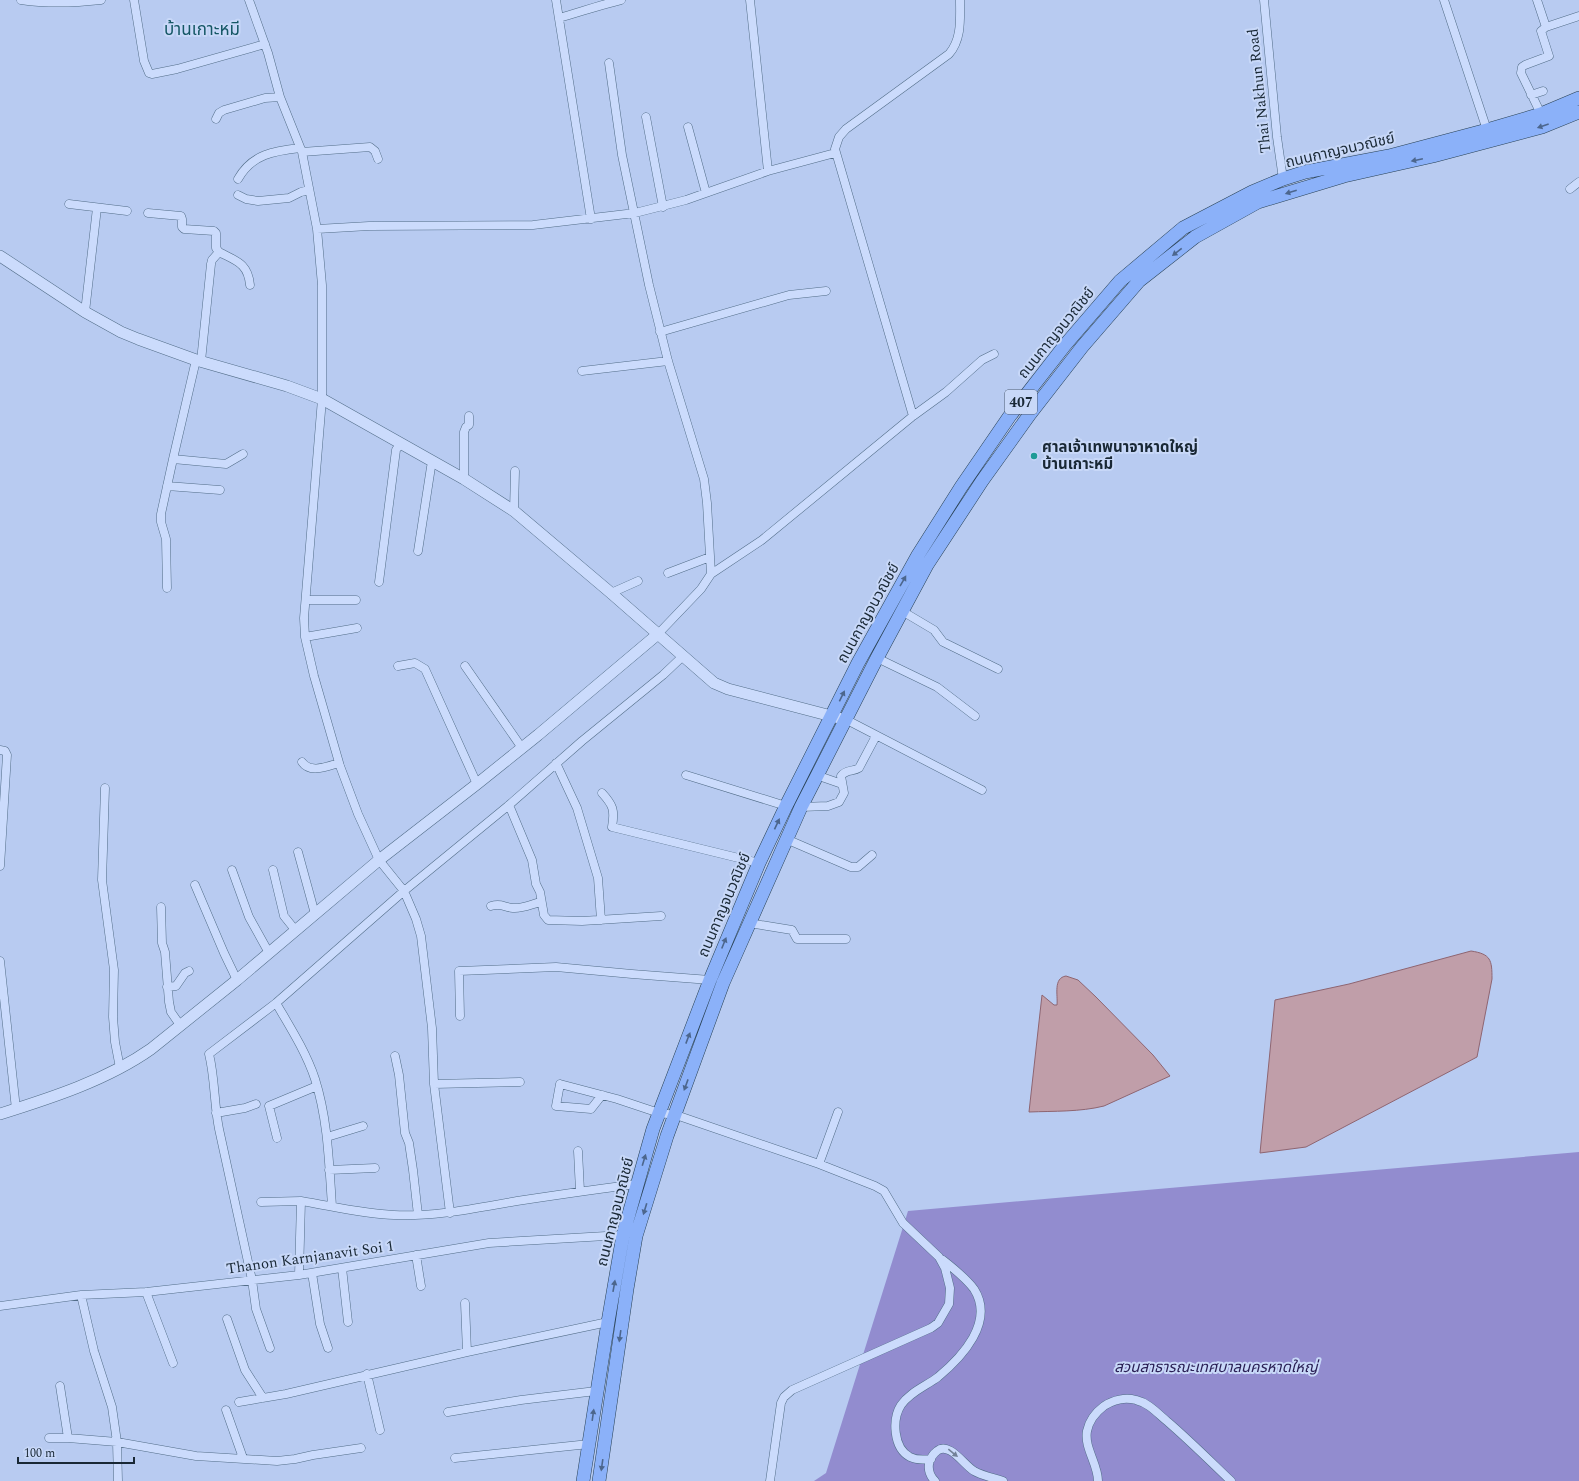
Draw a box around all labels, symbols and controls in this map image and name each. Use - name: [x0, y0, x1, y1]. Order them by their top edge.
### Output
- district label: บ้านเกาะหมี: [164, 17, 240, 43]
- street label: Thai Nakhun Road: [1242, 27, 1277, 154]
- one-way arrow: [1536, 123, 1548, 129]
- street label: ถนนกาญจนวณิชย์: [1283, 127, 1397, 174]
- one-way arrow: [1411, 157, 1423, 163]
- one-way arrow: [1285, 189, 1297, 195]
- one-way arrow: [1171, 247, 1182, 256]
- street label: ถนนกาญจนวณิชย์: [1012, 283, 1100, 384]
- road number: 407: [1005, 390, 1037, 414]
- place label: ศาลเจ้าเทพนาจาหาดใหญ่ บ้านเกาะหมี: [1042, 436, 1198, 476]
- marker: ศาลเจ้าเทพนาจาหาดใหญ่ บ้านเกาะหมี: [1029, 451, 1039, 461]
- street label: ถนนกาญจนวณิชย์: [831, 559, 906, 668]
- one-way arrow: [899, 575, 906, 587]
- one-way arrow: [839, 690, 845, 702]
- one-way arrow: [774, 819, 780, 830]
- street label: ถนนกาญจนวณิชย์: [692, 849, 757, 961]
- one-way arrow: [722, 937, 728, 949]
- one-way arrow: [685, 1031, 691, 1043]
- one-way arrow: [683, 1080, 689, 1092]
- one-way arrow: [641, 1154, 647, 1166]
- street label: ถนนกาญจนวณิชย์: [591, 1155, 640, 1269]
- one-way arrow: [642, 1203, 648, 1215]
- street label: Thanon Karnjanavit Soi 1: [225, 1234, 395, 1281]
- one-way arrow: [611, 1280, 617, 1293]
- one-way arrow: [617, 1330, 623, 1342]
- park label: สวนสาธารณะเทศบาลนครหาดใหญ่: [1114, 1356, 1320, 1379]
- one-way arrow: [590, 1409, 596, 1421]
- scale bar: [18, 1439, 134, 1465]
- text: 100 m: [24, 1444, 55, 1463]
- one-way arrow: [948, 1449, 959, 1458]
- one-way arrow: [599, 1459, 605, 1471]

